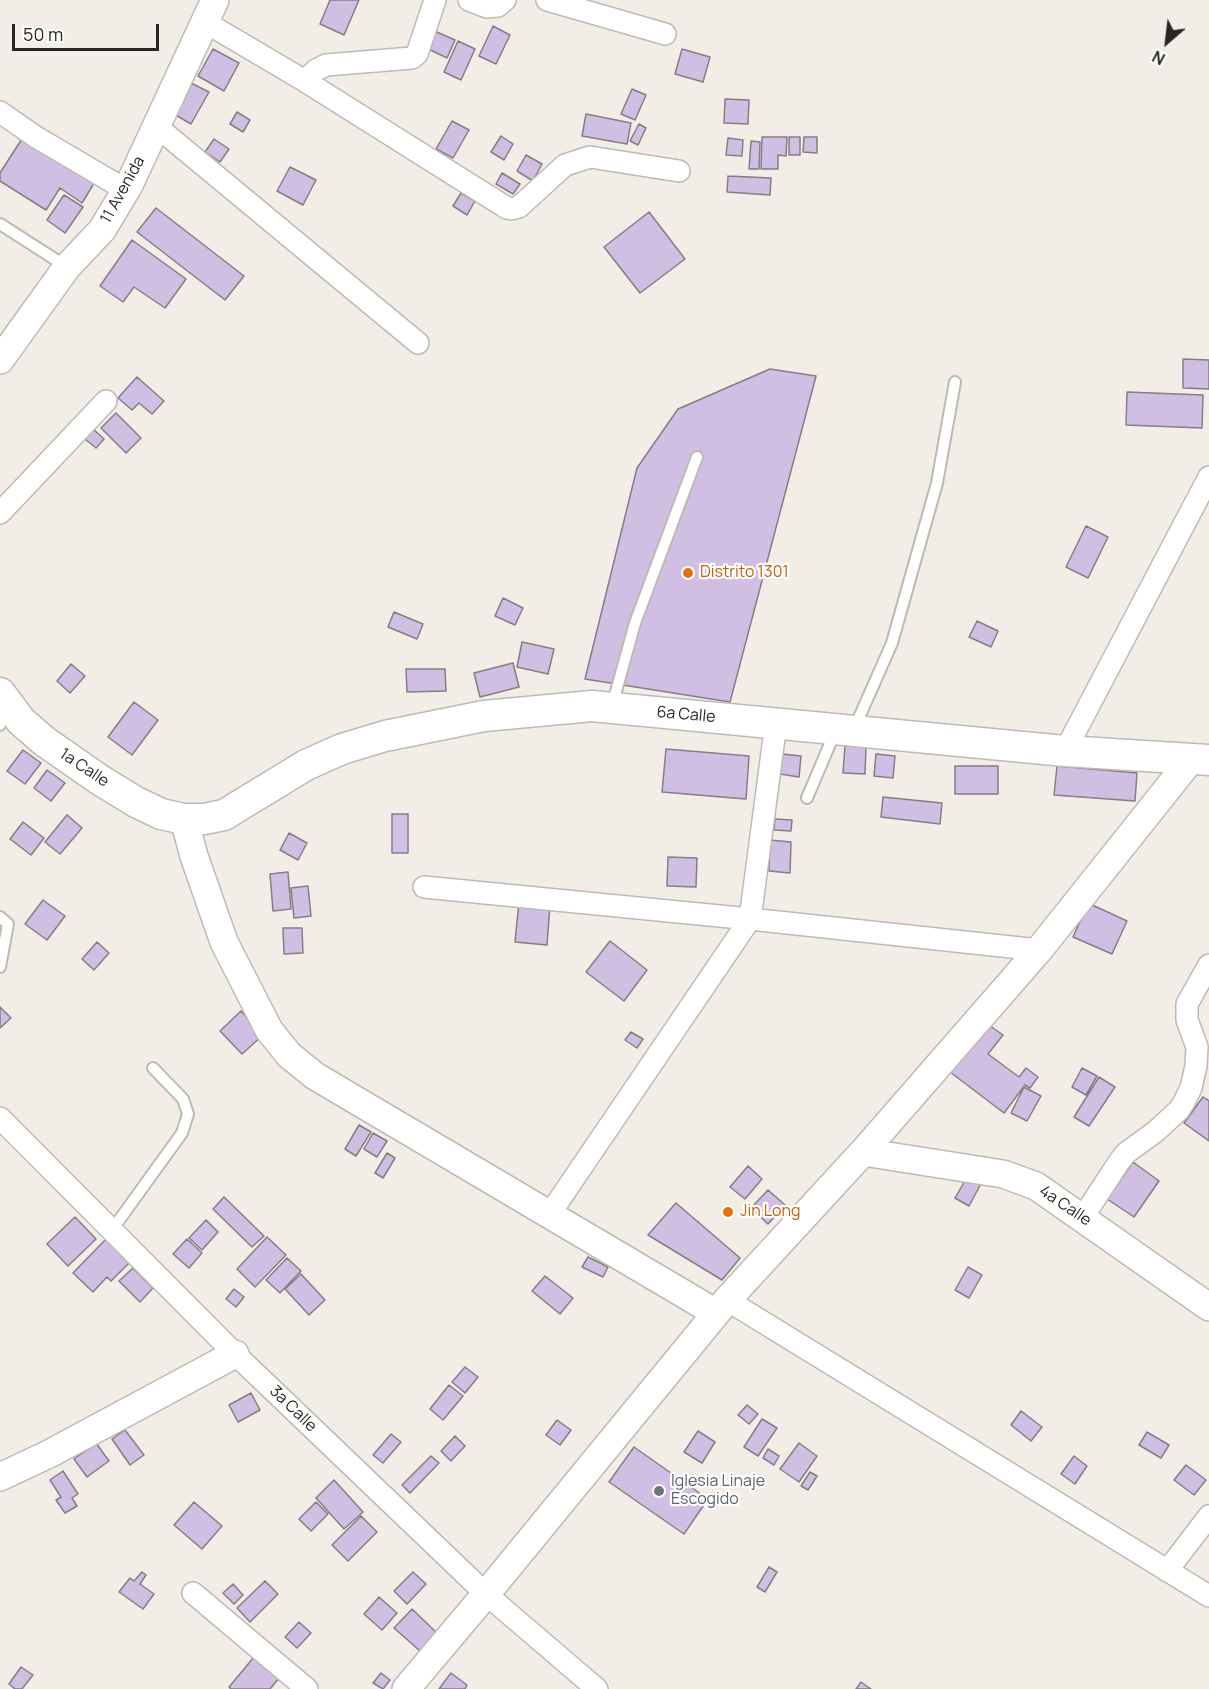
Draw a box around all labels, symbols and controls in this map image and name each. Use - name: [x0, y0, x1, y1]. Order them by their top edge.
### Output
- scale bar: [15, 12, 162, 50]
- north arrow: [1137, 12, 1197, 72]
- text: 50 m: [23, 22, 63, 46]
- text: N: [1148, 45, 1169, 70]
- street label: 11 Avenida: [97, 153, 149, 227]
- place label: Distrito 1301: [700, 563, 789, 583]
- marker: Distrito 1301: [681, 566, 695, 580]
- street label: 6a Calle: [656, 703, 716, 727]
- street label: 1a Calle: [56, 745, 112, 791]
- street label: 4a Calle: [1035, 1182, 1095, 1230]
- place label: Jin Long: [740, 1202, 800, 1222]
- marker: Jin Long: [721, 1205, 735, 1219]
- street label: 3a Calle: [265, 1382, 321, 1436]
- place label: Iglesia Linaje Escogido: [671, 1472, 765, 1510]
- marker: Iglesia Linaje Escogido: [652, 1484, 666, 1498]

